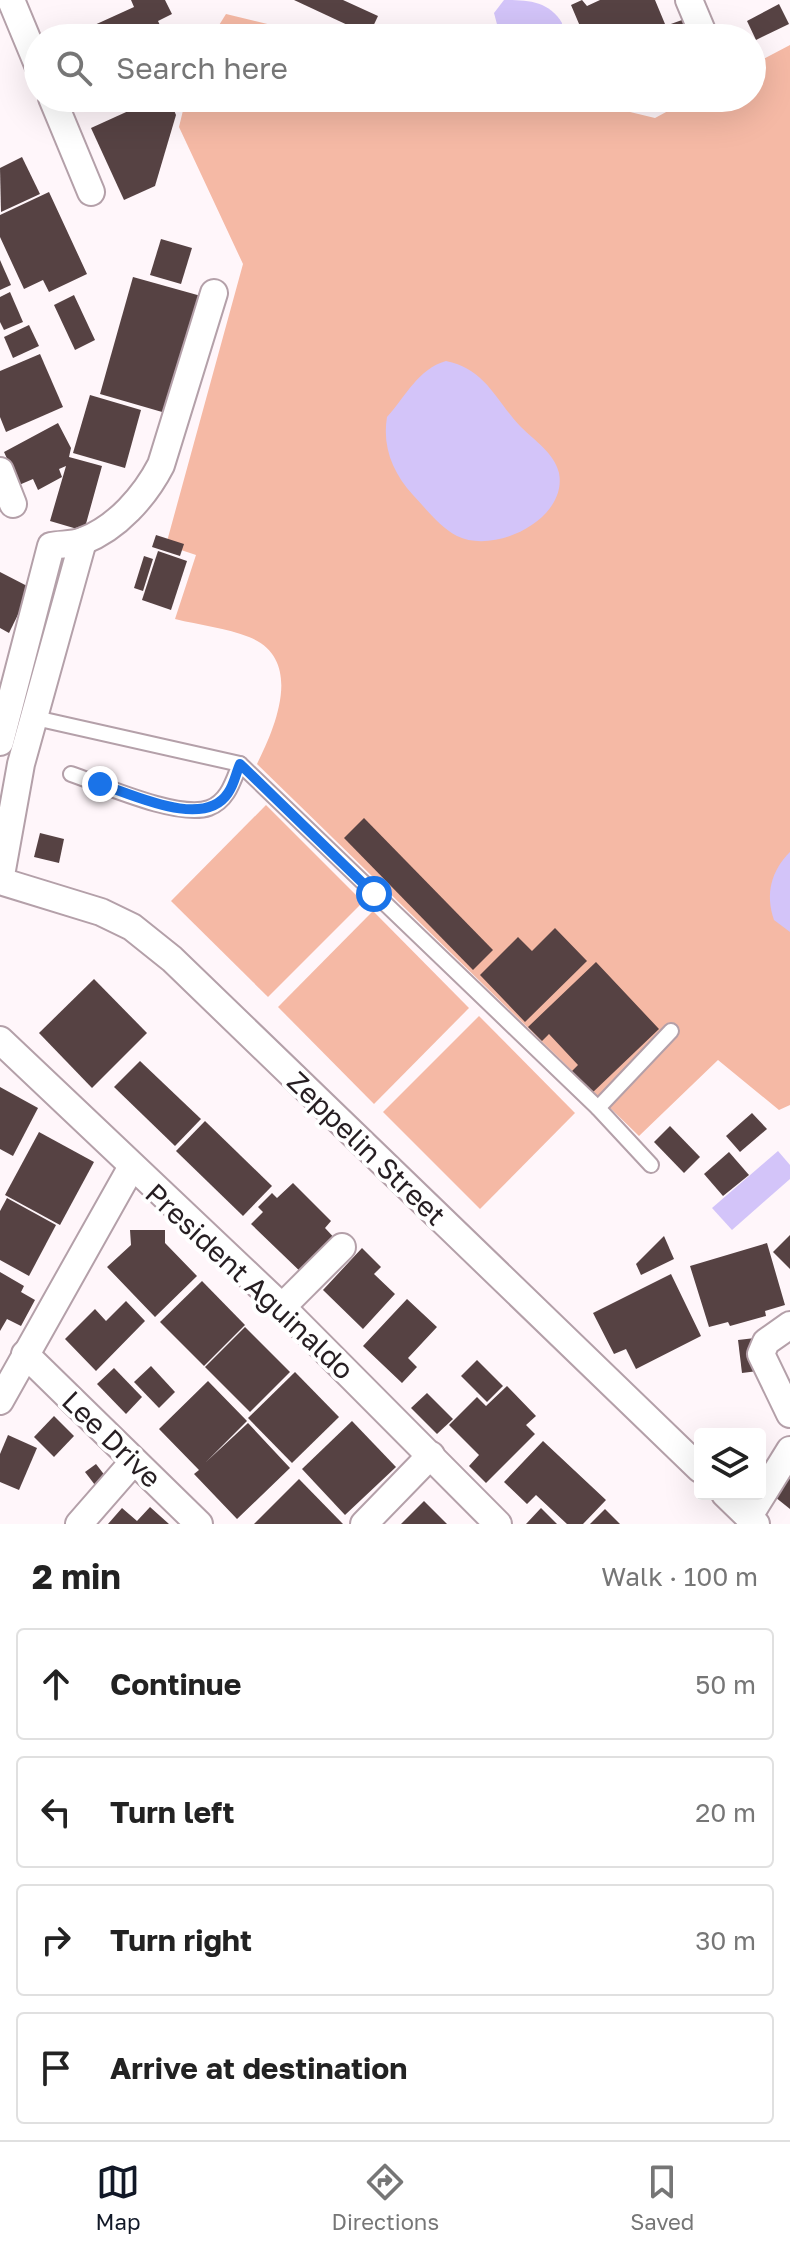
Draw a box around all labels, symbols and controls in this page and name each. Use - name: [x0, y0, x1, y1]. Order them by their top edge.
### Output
- search box: [24, 24, 766, 112]
- icon: search: [52, 46, 96, 90]
- text: Search here: [116, 50, 288, 86]
- route end: [82, 766, 118, 802]
- route start: [356, 876, 392, 912]
- street label: Zeppelin Street: [281, 1064, 453, 1232]
- street label: President Aguinaldo: [139, 1176, 361, 1386]
- street label: Lee Drive: [56, 1384, 168, 1494]
- map controls: [694, 1428, 766, 1500]
- button: layers: [694, 1428, 766, 1500]
- text: 2 min: [32, 1556, 121, 1596]
- text: Walk · 100 m: [601, 1561, 758, 1592]
- icon: ahead: [34, 1662, 78, 1706]
- text: Continue: [110, 1666, 241, 1702]
- text: 50 m: [695, 1669, 756, 1700]
- icon: left: [34, 1790, 78, 1834]
- text: Turn left: [110, 1794, 235, 1830]
- text: 20 m: [695, 1797, 756, 1828]
- icon: right: [34, 1918, 78, 1962]
- text: Turn right: [110, 1922, 252, 1958]
- text: 30 m: [695, 1925, 756, 1956]
- icon: arrive: [34, 2046, 78, 2090]
- text: Arrive at destination: [110, 2050, 407, 2086]
- tab: Map: [96, 2160, 140, 2235]
- tab: Directions: [332, 2160, 439, 2235]
- tab: Saved: [630, 2160, 694, 2235]

